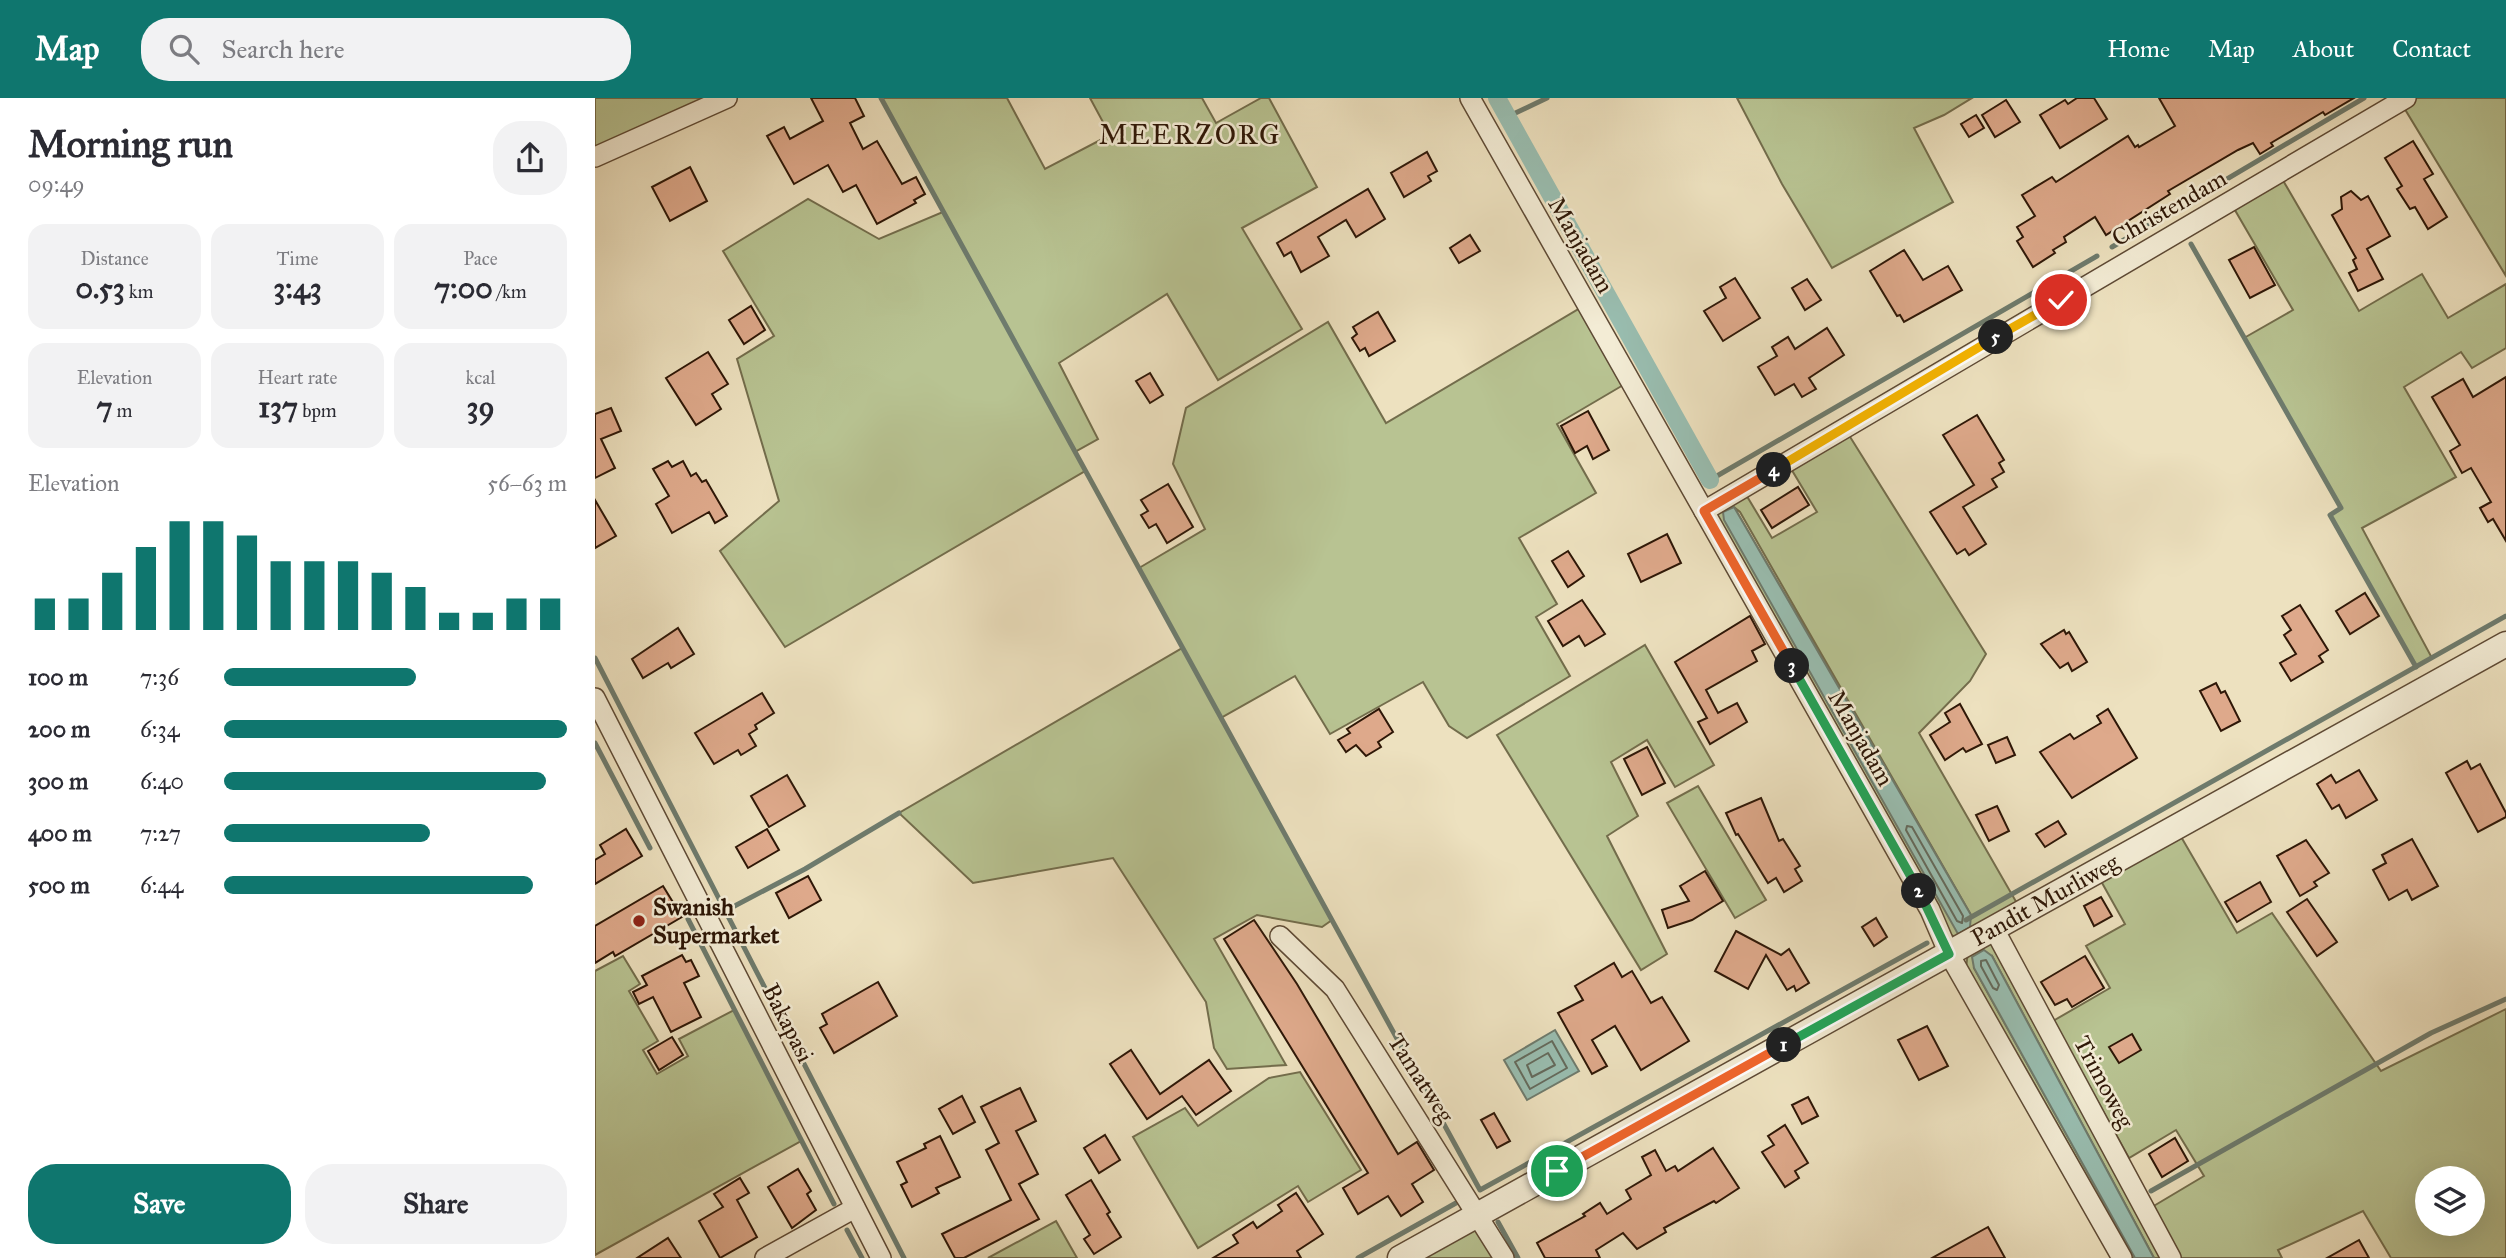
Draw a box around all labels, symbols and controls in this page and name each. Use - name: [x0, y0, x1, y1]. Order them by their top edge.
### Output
- search box: [141, 18, 631, 81]
- text: Map: [35, 29, 99, 69]
- icon: search: [165, 30, 203, 68]
- text: Search here: [221, 33, 345, 65]
- text: Home: [2107, 34, 2170, 64]
- text: Map: [2208, 34, 2255, 64]
- text: About: [2293, 34, 2354, 64]
- text: Contact: [2392, 34, 2471, 64]
- district label: MEERZORG: [1099, 117, 1281, 152]
- text: Morning run: [28, 121, 233, 167]
- button: share: [493, 121, 567, 195]
- street label: Christendam: [2106, 163, 2232, 253]
- text: 09:49: [28, 170, 85, 198]
- street label: Manjadam: [1541, 192, 1621, 298]
- text: Distance: [80, 247, 149, 270]
- text: Time: [276, 247, 319, 270]
- text: Pace: [463, 247, 498, 270]
- text: 0.53: [75, 270, 125, 306]
- text: 3:43: [273, 270, 322, 306]
- text: 7:00: [434, 270, 493, 306]
- pin: [2031, 270, 2091, 330]
- text: km: [125, 280, 154, 303]
- text: /km: [493, 280, 527, 303]
- icon: check: [2042, 281, 2080, 319]
- pin: 5: [1979, 320, 2013, 354]
- text: 5: [1991, 325, 2000, 348]
- text: Elevation: [77, 366, 152, 389]
- text: Heart rate: [258, 366, 337, 389]
- text: kcal: [466, 366, 495, 389]
- text: 7: [96, 389, 112, 425]
- text: 137: [258, 389, 298, 425]
- text: 39: [466, 389, 495, 425]
- text: m: [112, 399, 133, 422]
- text: bpm: [298, 399, 337, 422]
- pin: 4: [1757, 452, 1791, 488]
- text: 4: [1768, 458, 1779, 481]
- text: Elevation: [28, 469, 119, 497]
- text: 56–63 m: [487, 469, 567, 497]
- pin: 3: [1775, 648, 1809, 684]
- text: 3: [1788, 654, 1795, 677]
- text: 100 m: [28, 663, 88, 691]
- text: 7:36: [140, 663, 179, 691]
- street label: Manjadam: [1821, 685, 1901, 791]
- text: 200 m: [28, 715, 90, 743]
- text: 6:34: [140, 715, 180, 743]
- text: 300 m: [28, 767, 88, 795]
- text: 6:40: [140, 767, 184, 795]
- text: 400 m: [28, 819, 92, 847]
- text: 7:27: [140, 819, 181, 847]
- street label: Pandit Murliweg: [1966, 847, 2125, 953]
- text: 500 m: [28, 871, 90, 899]
- text: 6:44: [140, 871, 183, 899]
- pin: 2: [1901, 874, 1937, 908]
- text: 2: [1914, 879, 1923, 902]
- place label: Swanish Supermarket: [653, 892, 780, 950]
- marker: Swanish Supermarket: [631, 913, 647, 929]
- street label: Bakapasi: [755, 978, 821, 1068]
- street label: Tamatweg: [1381, 1028, 1461, 1129]
- pin: 1: [1767, 1028, 1801, 1062]
- street label: Trimoweg: [2067, 1031, 2141, 1134]
- text: 1: [1780, 1033, 1787, 1056]
- pin: [1527, 1141, 1587, 1201]
- icon: arrive: [1538, 1152, 1576, 1190]
- button: Save: [28, 1164, 291, 1244]
- button: Share: [305, 1164, 567, 1244]
- map controls: [2415, 1166, 2485, 1236]
- button: layers: [2415, 1166, 2485, 1236]

